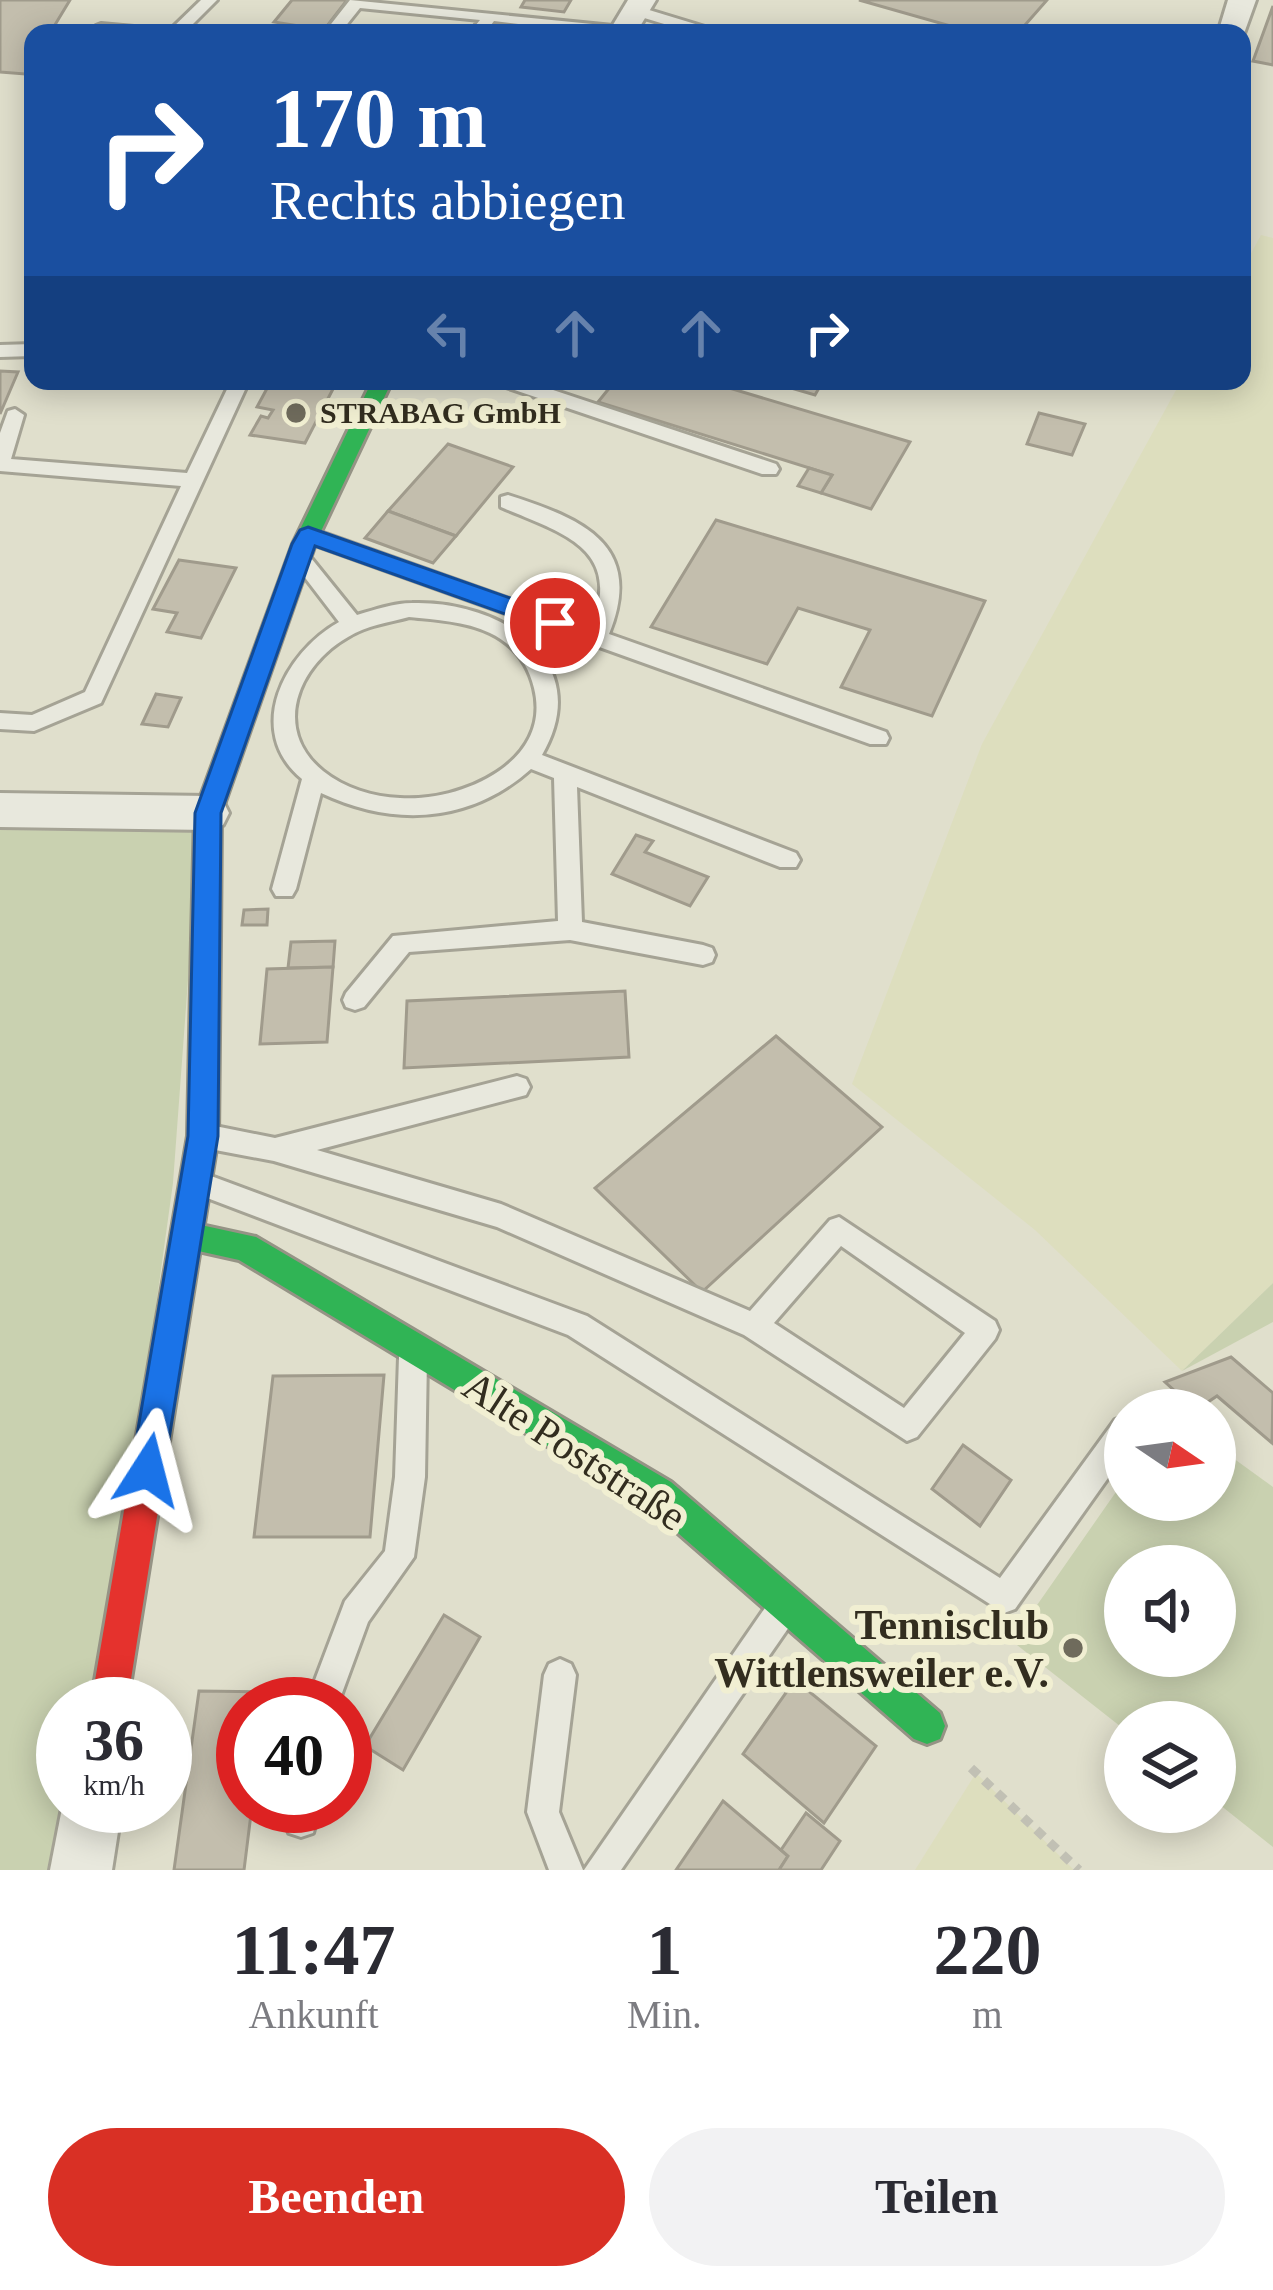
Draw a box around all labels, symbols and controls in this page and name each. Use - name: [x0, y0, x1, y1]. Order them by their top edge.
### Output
- icon: right: [72, 72, 228, 228]
- text: 170 m: [270, 72, 487, 165]
- text: Rechts abbiegen: [270, 171, 625, 231]
- icon: left: [416, 300, 482, 366]
- icon: ahead: [542, 300, 608, 366]
- icon: ahead: [668, 300, 734, 366]
- icon: right: [794, 300, 860, 366]
- place label: STRABAG GmbH: [320, 396, 561, 429]
- marker: STRABAG GmbH: [283, 400, 309, 426]
- pin: [504, 572, 606, 674]
- icon: arrive: [522, 590, 588, 656]
- street label: Alte Poststraße: [455, 1362, 694, 1540]
- north arrow: [1104, 1389, 1236, 1521]
- map controls: [1104, 1389, 1236, 1833]
- position arrow: [85, 1407, 211, 1533]
- button: sound: [1104, 1545, 1236, 1677]
- place label: Tennisclub Wittlensweiler e.V.: [714, 1602, 1049, 1696]
- marker: Tennisclub Wittlensweiler e.V.: [1060, 1635, 1086, 1661]
- speed limit sign: 40: [216, 1677, 372, 1833]
- button: layers: [1104, 1701, 1236, 1833]
- text: 36: [84, 1707, 144, 1773]
- text: km/h: [83, 1768, 145, 1801]
- text: 11:47: [232, 1910, 396, 1990]
- text: 1: [646, 1910, 682, 1990]
- text: 220: [933, 1910, 1041, 1990]
- text: Ankunft: [249, 1993, 379, 2036]
- text: Min.: [627, 1993, 702, 2036]
- text: m: [972, 1993, 1003, 2036]
- button: Beenden: [48, 2128, 625, 2266]
- button: Teilen: [649, 2128, 1225, 2266]

